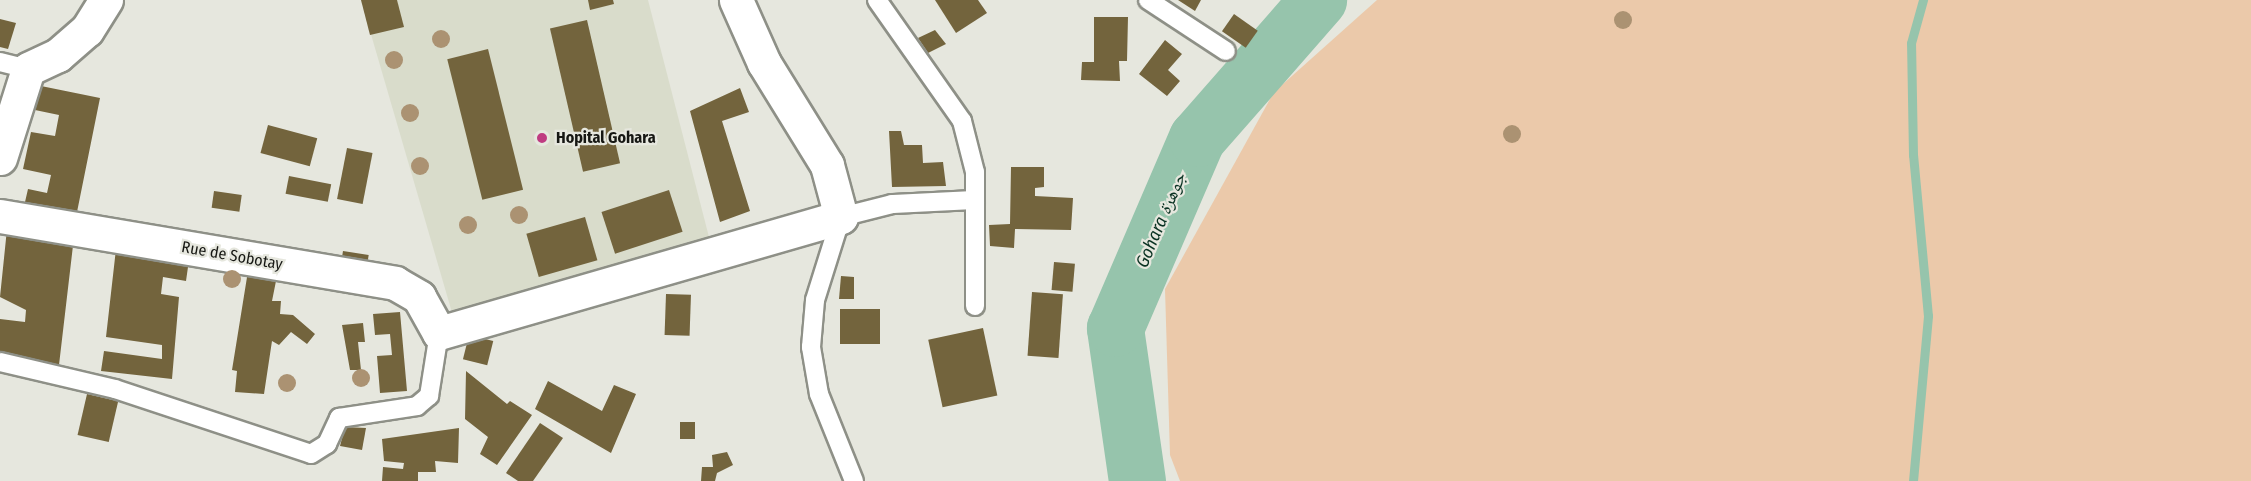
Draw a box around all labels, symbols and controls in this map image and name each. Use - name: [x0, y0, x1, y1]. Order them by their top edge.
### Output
- place label: Hopital Gohara: [556, 128, 656, 148]
- marker: Hopital Gohara: [533, 129, 551, 147]
- water label: Gohara جوهرة: [1131, 169, 1191, 271]
- street label: Rue de Sobotay: [180, 238, 284, 274]

